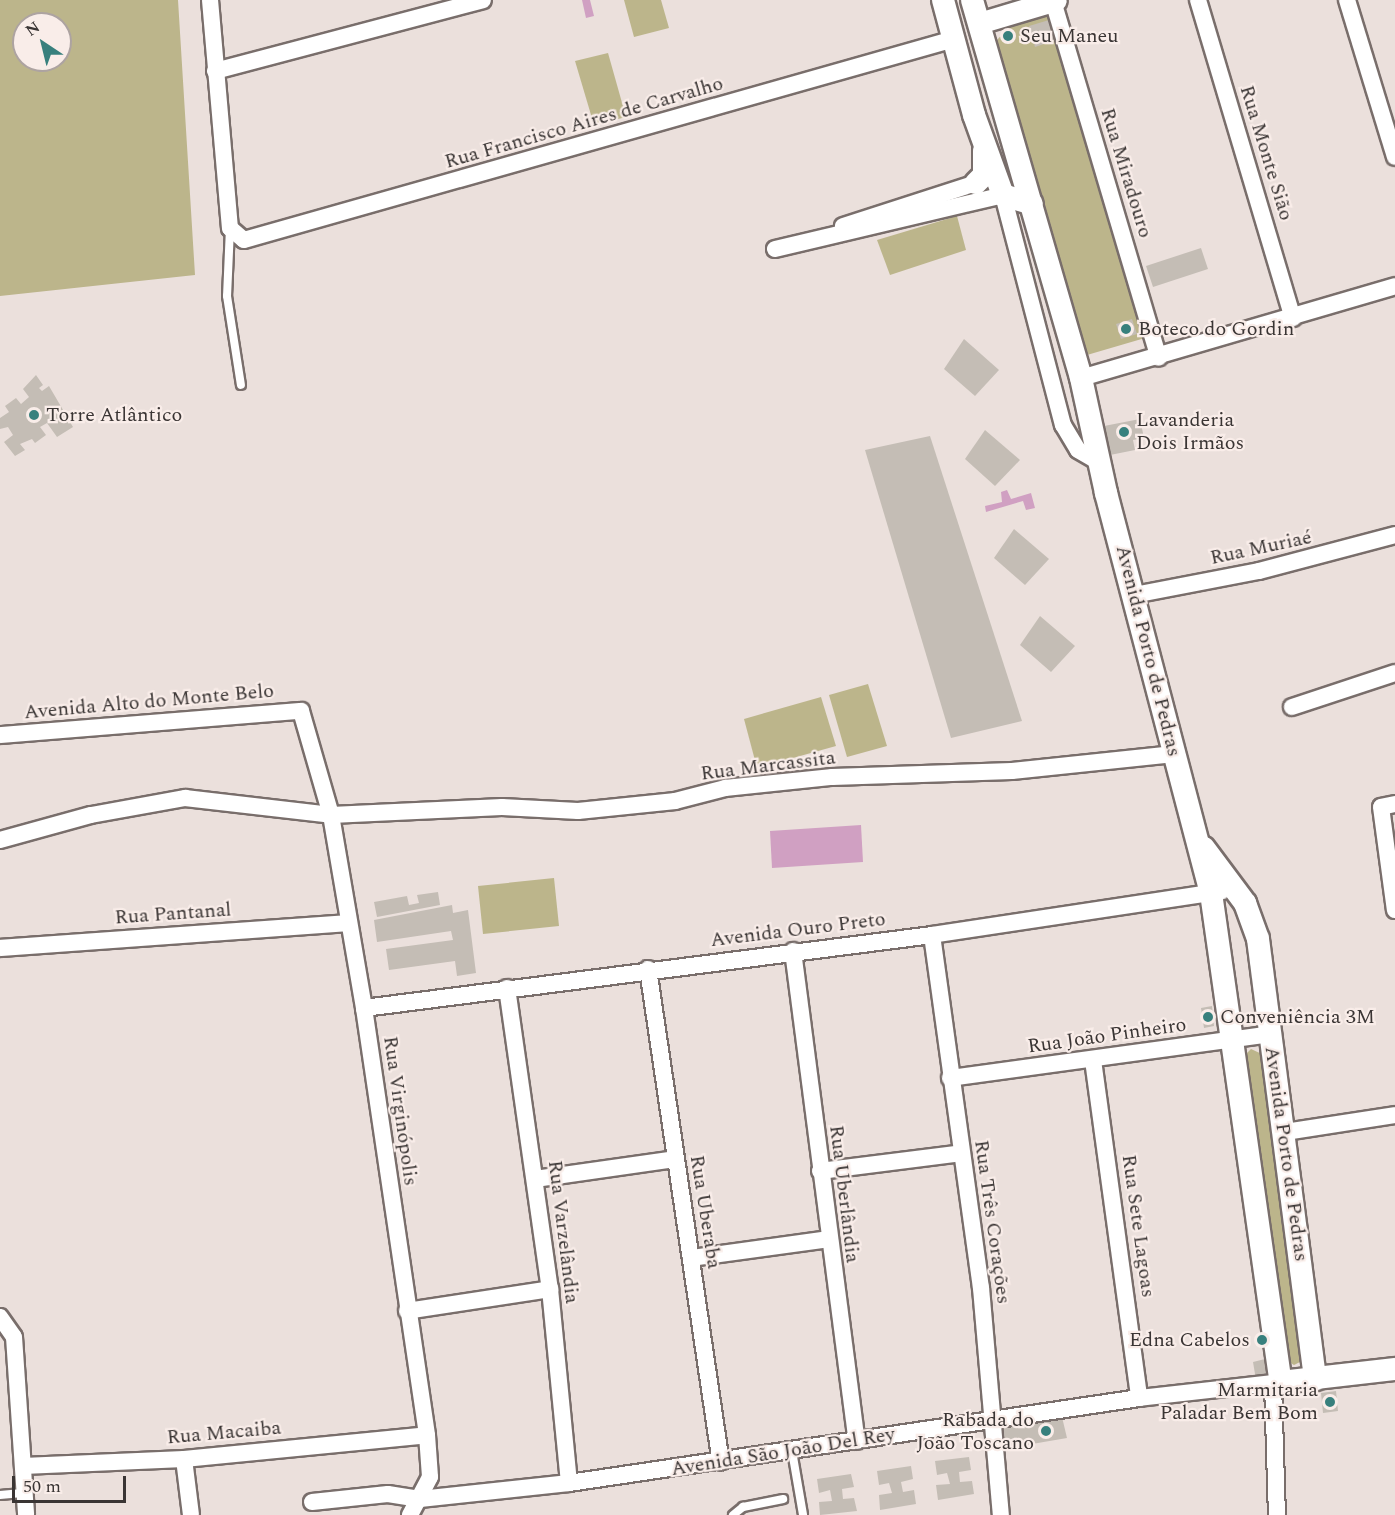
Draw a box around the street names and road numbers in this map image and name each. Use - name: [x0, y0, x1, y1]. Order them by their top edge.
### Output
- street label: Rua Francisco Aires de Carvalho: [442, 72, 726, 174]
- street label: Rua Monte Sião: [1234, 83, 1298, 223]
- street label: Rua Miradouro: [1095, 105, 1157, 241]
- street label: Rua Muriaé: [1208, 526, 1314, 570]
- street label: Avenida Porto de Pedras: [1110, 543, 1186, 759]
- street label: Avenida Alto do Monte Belo: [23, 679, 275, 725]
- street label: Rua Marcassita: [699, 746, 837, 786]
- street label: Rua Pantanal: [114, 898, 232, 930]
- street label: Avenida Ouro Preto: [709, 907, 887, 953]
- street label: Rua João Pinheiro: [1026, 1013, 1188, 1059]
- street label: Rua Virginópolis: [378, 1035, 422, 1187]
- street label: Avenida Porto de Pedras: [1259, 1045, 1313, 1263]
- street label: Rua Uberlândia: [824, 1124, 864, 1264]
- street label: Rua Três Corações: [969, 1138, 1015, 1306]
- street label: Rua Uberaba: [684, 1153, 726, 1271]
- street label: Rua Sete Lagoas: [1116, 1153, 1160, 1299]
- street label: Rua Varzelândia: [542, 1159, 584, 1305]
- street label: Rua Macaiba: [166, 1416, 282, 1450]
- street label: Avenida São João Del Rey: [669, 1422, 897, 1482]

